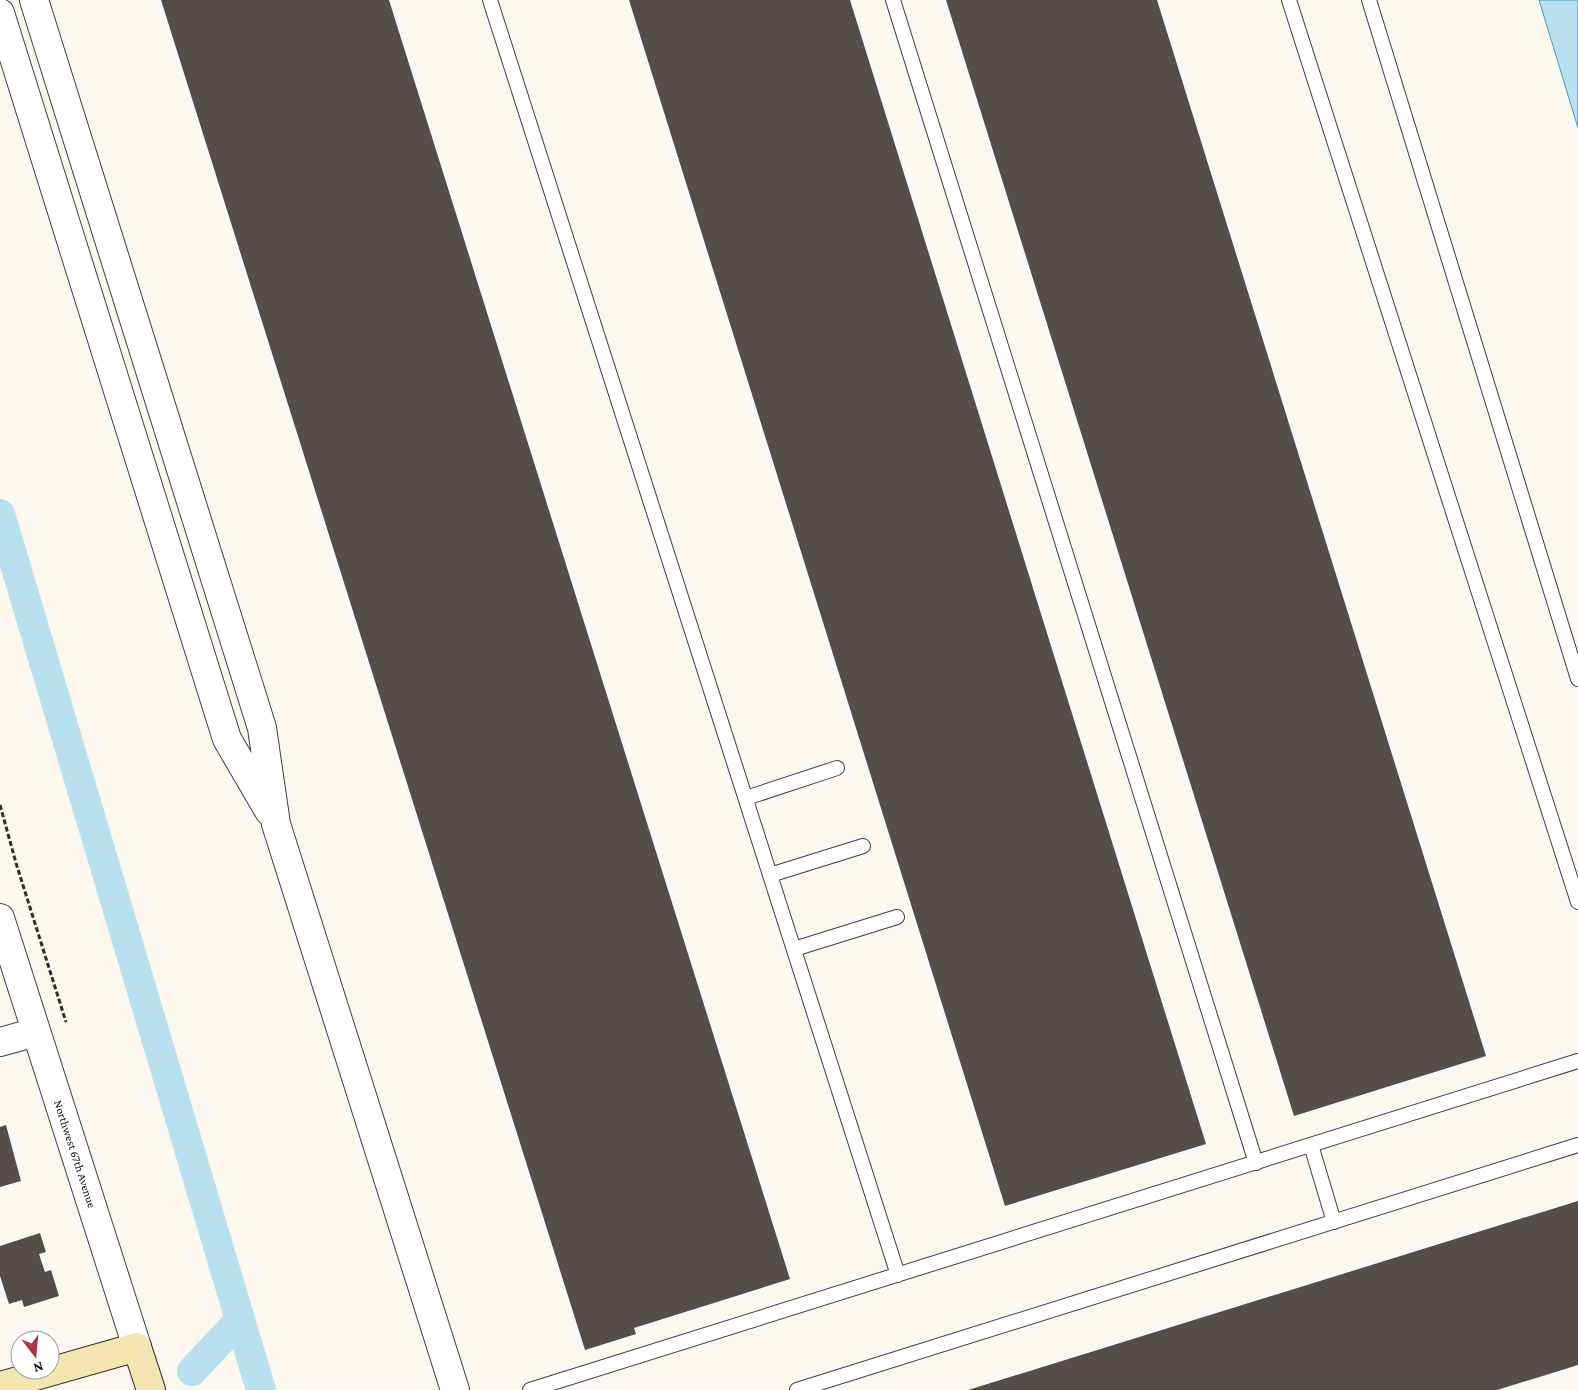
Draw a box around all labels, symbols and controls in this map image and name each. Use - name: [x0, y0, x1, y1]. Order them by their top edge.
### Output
- street label: Northwest 67th Avenue: [51, 1098, 99, 1210]
- north arrow: [10, 1330, 60, 1380]
- text: N: [31, 1358, 45, 1377]

